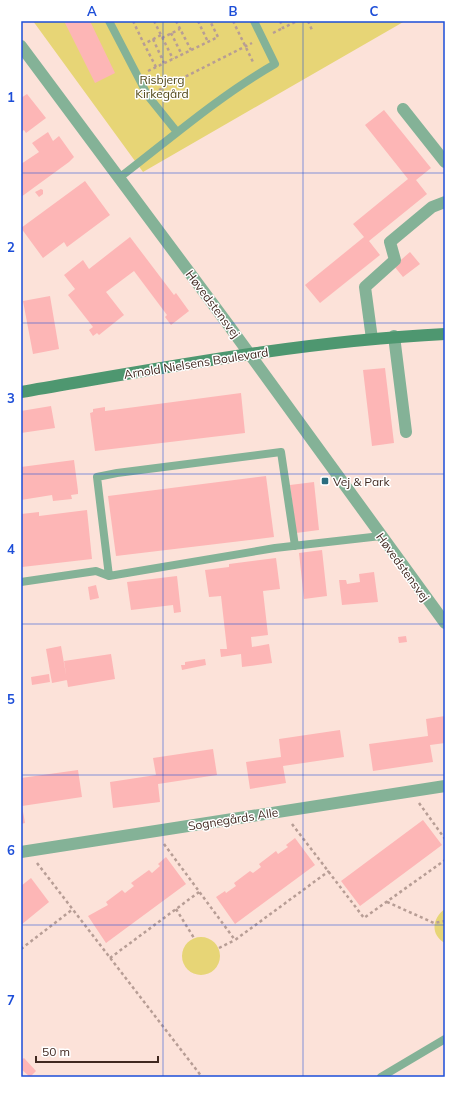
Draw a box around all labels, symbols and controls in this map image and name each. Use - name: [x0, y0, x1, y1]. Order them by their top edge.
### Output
- text: A: [87, 3, 97, 19]
- text: B: [229, 3, 238, 19]
- text: C: [370, 3, 379, 19]
- park label: Risbjerg Kirkegård: [135, 72, 189, 101]
- text: 1: [7, 89, 15, 105]
- text: 2: [7, 239, 15, 255]
- street label: Høvedstensvej: [183, 267, 243, 341]
- street label: Arnold Nielsens Boulevard: [123, 344, 269, 382]
- text: 3: [7, 390, 15, 406]
- place label: Vej & Park: [333, 474, 390, 489]
- marker: Vej & Park: [320, 476, 330, 486]
- street label: Høvedstensvej: [373, 530, 433, 604]
- text: 4: [7, 541, 15, 557]
- text: 5: [7, 691, 15, 707]
- street label: Sognegårds Alle: [187, 804, 279, 834]
- text: 6: [7, 842, 15, 858]
- text: 7: [7, 992, 15, 1008]
- scale bar: [36, 1038, 158, 1064]
- text: 50 m: [42, 1044, 70, 1059]

